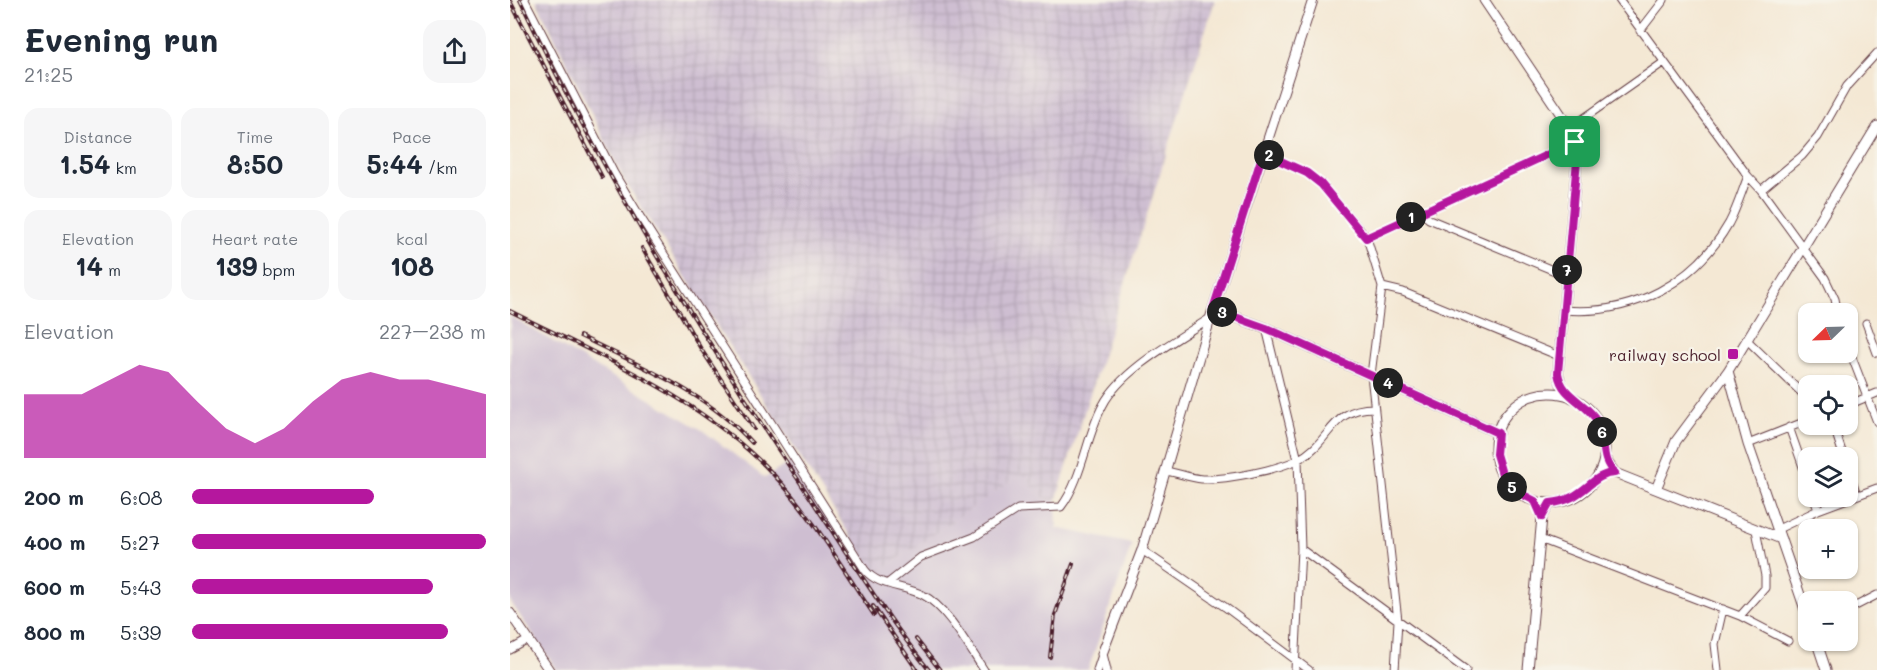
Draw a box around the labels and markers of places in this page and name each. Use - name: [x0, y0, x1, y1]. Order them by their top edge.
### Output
- pin: [1549, 116, 1600, 167]
- pin: 2: [1254, 140, 1284, 170]
- pin: 1: [1396, 202, 1426, 232]
- pin: 7: [1552, 255, 1582, 285]
- pin: 3: [1207, 297, 1237, 327]
- place label: railway school: [1609, 344, 1721, 365]
- marker: railway school: [1726, 347, 1740, 361]
- pin: 4: [1373, 368, 1403, 398]
- pin: 6: [1587, 417, 1617, 447]
- pin: 5: [1497, 472, 1527, 502]

